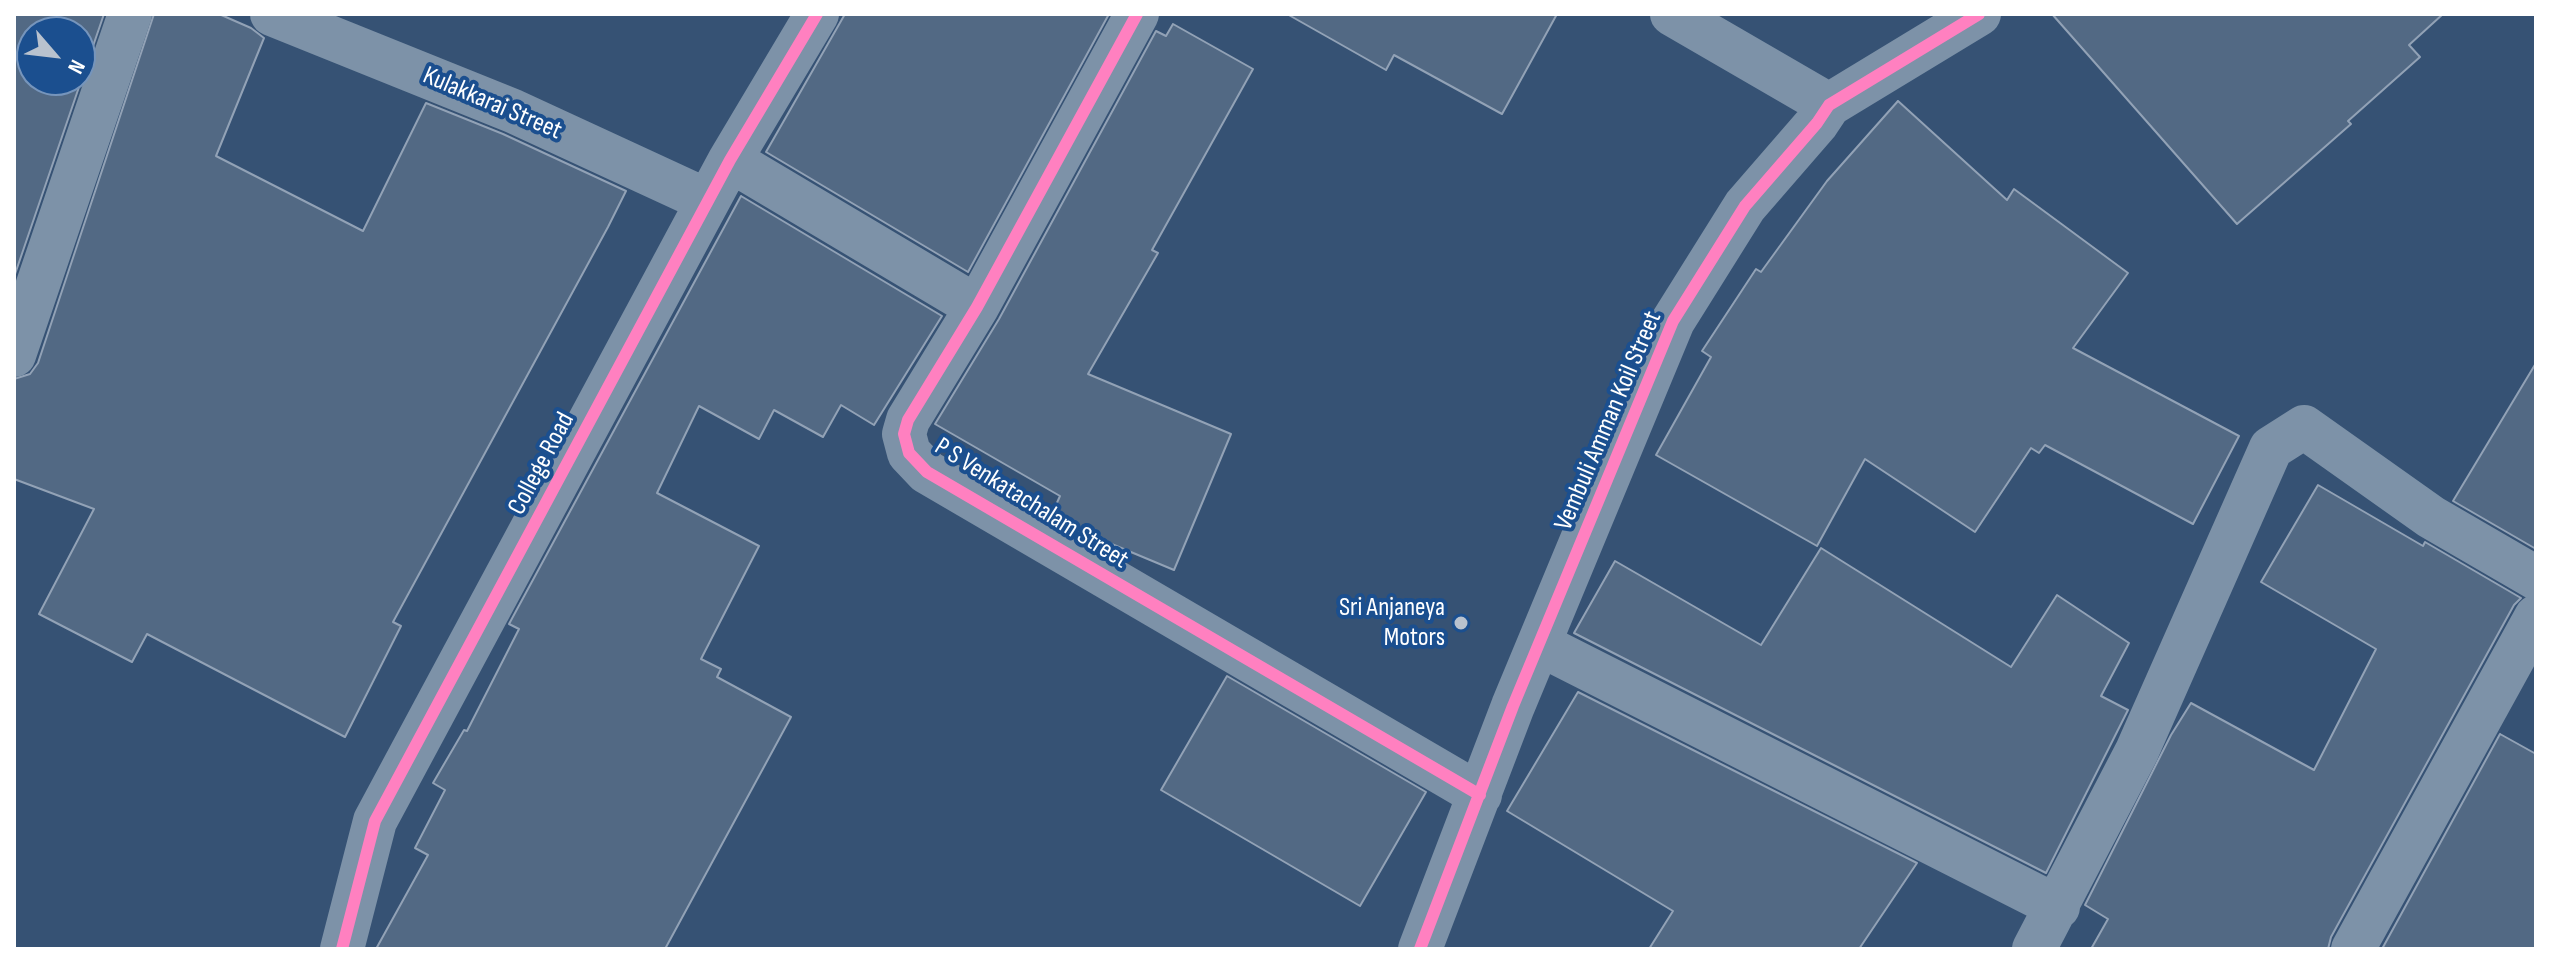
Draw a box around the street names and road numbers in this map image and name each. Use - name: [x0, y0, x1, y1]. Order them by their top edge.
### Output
- street label: Kulakkarai Street: [418, 61, 566, 147]
- street label: Vembuli Amman Koil Street: [1549, 307, 1669, 535]
- street label: College Road: [502, 407, 582, 521]
- street label: P S Venkatachalam Street: [928, 432, 1134, 576]

